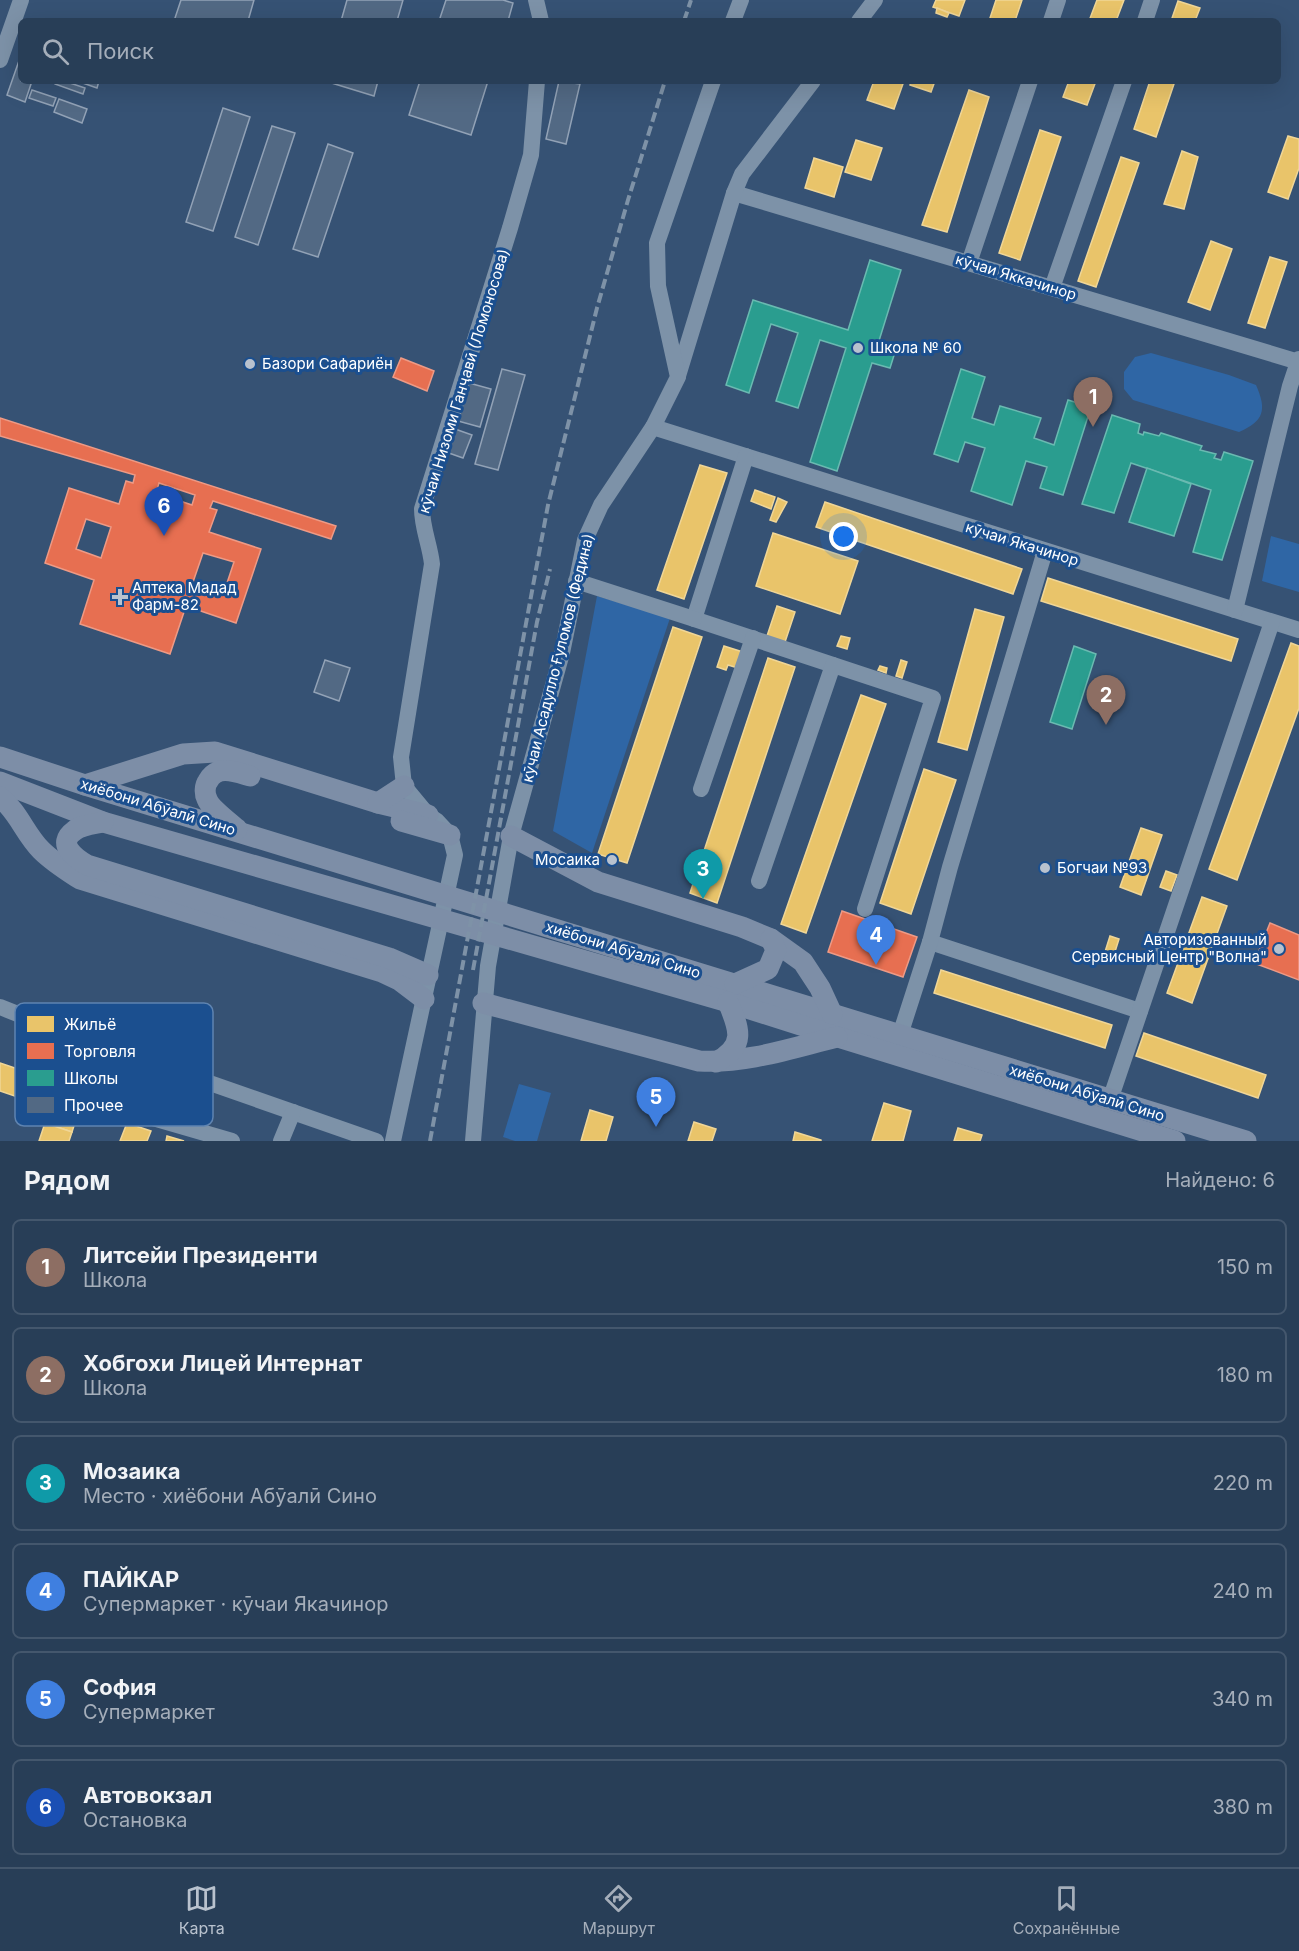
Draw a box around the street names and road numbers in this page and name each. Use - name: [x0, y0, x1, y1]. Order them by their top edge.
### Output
- street label: кӯчаи Низоми Ганҷавӣ (Ломоносова): [414, 246, 513, 515]
- street label: кӯчаи Яккачинор: [953, 249, 1079, 304]
- street label: кӯчаи Якачинор: [963, 517, 1081, 570]
- street label: кӯчаи Асадулло Ғуломов (Федина): [517, 531, 598, 784]
- street label: хиёбони Абӯалӣ Сино: [78, 774, 238, 839]
- street label: хиёбони Абӯалӣ Сино: [543, 917, 703, 982]
- street label: хиёбони Абӯалӣ Сино: [1007, 1060, 1167, 1125]

